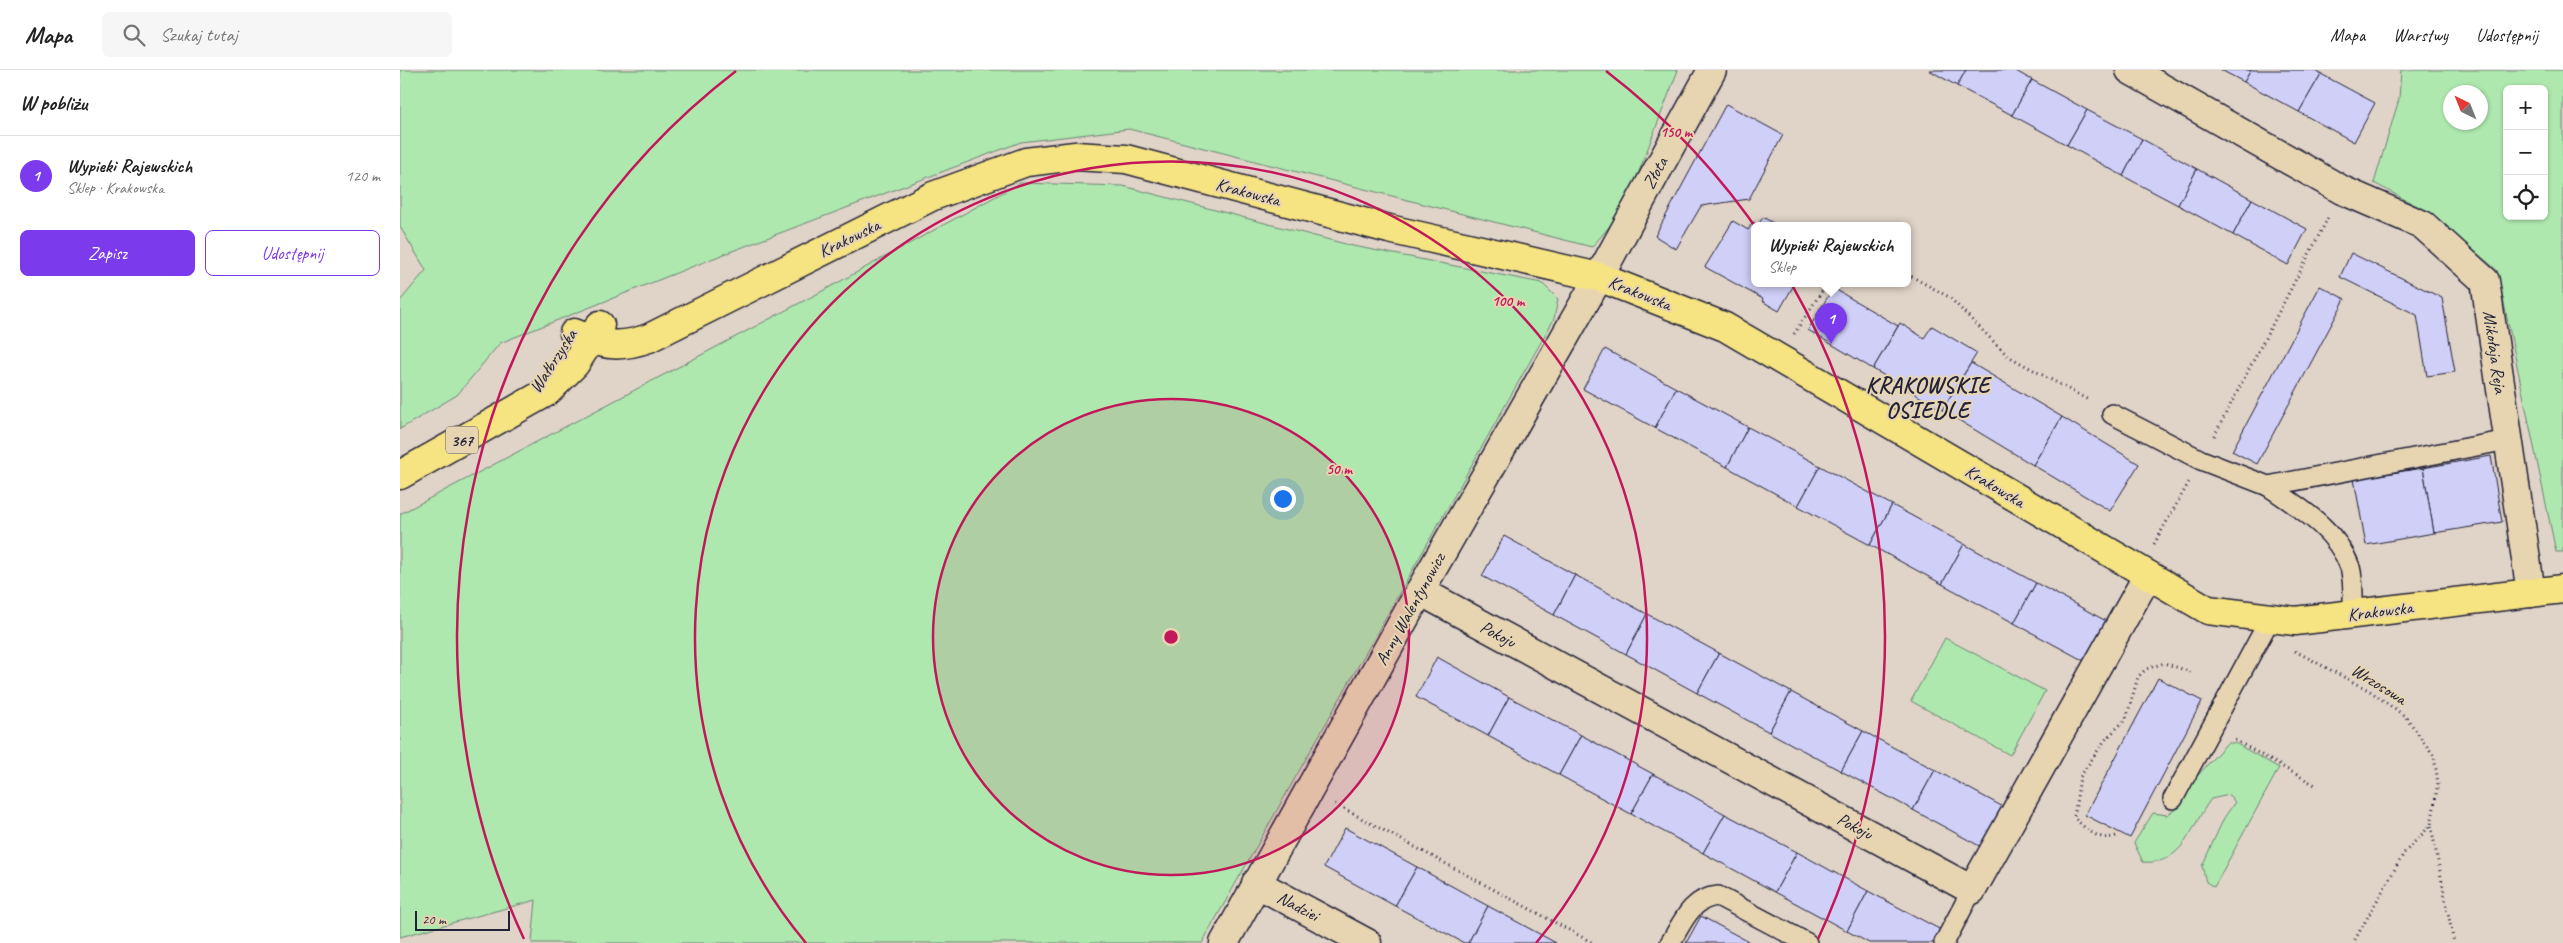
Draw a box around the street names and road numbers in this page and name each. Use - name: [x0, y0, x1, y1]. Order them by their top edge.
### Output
- street label: Złota: [1638, 152, 1673, 193]
- street label: Krakowska: [1213, 173, 1284, 212]
- street label: Krakowska: [815, 213, 885, 262]
- street label: Krakowska: [1605, 271, 1676, 316]
- street label: Mikołaja Reja: [2478, 309, 2512, 396]
- street label: Wałbrzyska: [524, 324, 582, 397]
- road number: 367: [446, 426, 478, 454]
- street label: Krakowska: [1961, 460, 2030, 513]
- street label: Anny Walentynowicz: [1370, 547, 1451, 669]
- street label: Krakowska: [2346, 596, 2415, 626]
- street label: Pokoju: [1476, 616, 1521, 653]
- street label: Wrzosowa: [2347, 659, 2412, 710]
- street label: Pokoju: [1833, 808, 1878, 845]
- street label: Nadziei: [1273, 886, 1325, 927]

